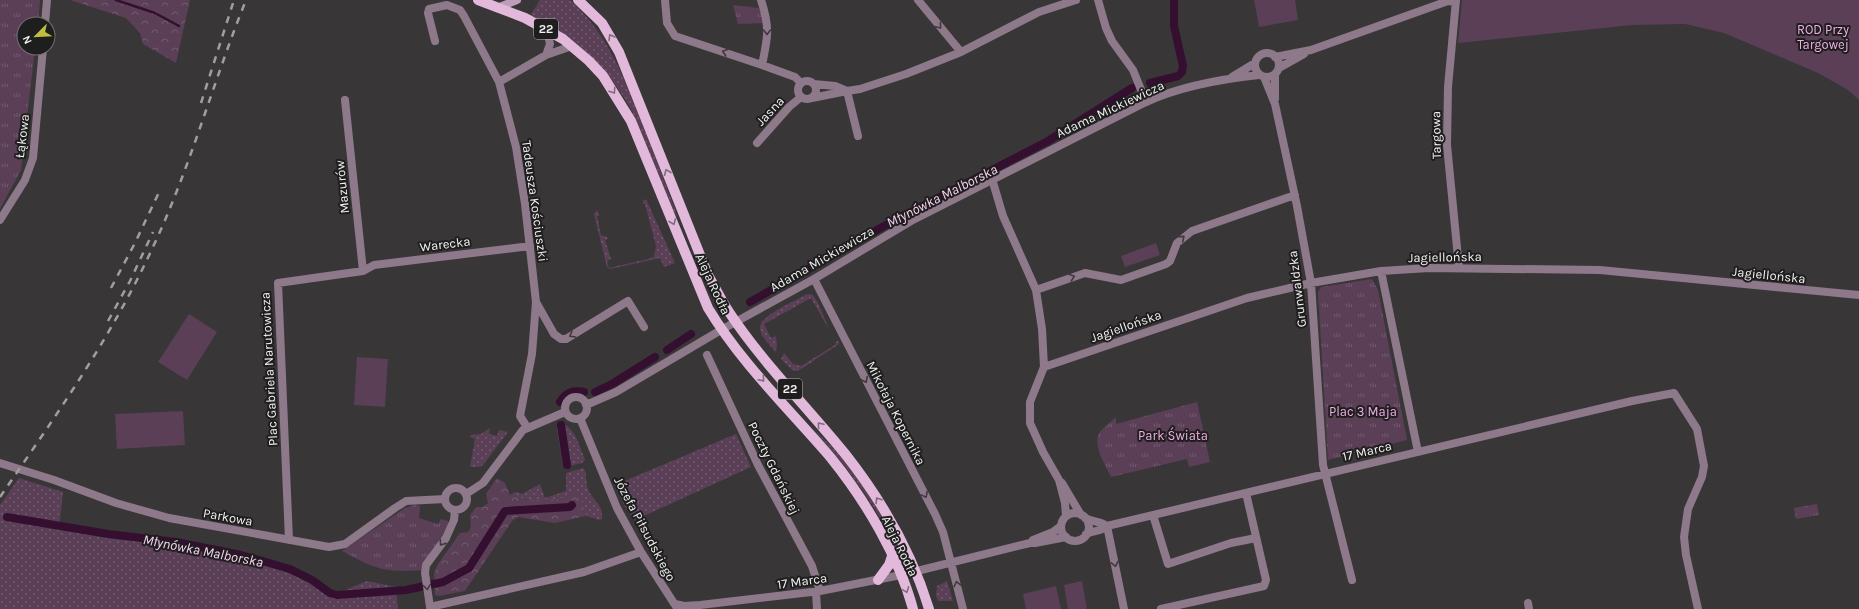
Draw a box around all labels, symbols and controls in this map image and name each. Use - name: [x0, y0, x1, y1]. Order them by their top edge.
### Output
- north arrow: [16, 16, 56, 56]
- road number: 22: [534, 19, 558, 39]
- one-way arrow: [935, 21, 942, 28]
- park label: ROD Przy Targowej: [1797, 22, 1849, 52]
- one-way arrow: [763, 29, 771, 35]
- text: N: [20, 34, 35, 46]
- one-way arrow: [609, 35, 616, 42]
- one-way arrow: [722, 49, 729, 57]
- street label: Adama Mickiewicza: [1054, 77, 1166, 141]
- one-way arrow: [608, 87, 616, 94]
- street label: Jasna: [753, 93, 787, 129]
- street label: Targowa: [1428, 111, 1444, 159]
- street label: Łąkowa: [12, 113, 32, 159]
- street label: Tadeusza Kościuszki: [519, 139, 551, 263]
- street label: Mazurów: [332, 159, 352, 214]
- water label: Młynówka Malborska: [884, 161, 1000, 231]
- one-way arrow: [664, 169, 672, 176]
- one-way arrow: [668, 218, 676, 225]
- street label: Adama Mickiewicza: [767, 223, 877, 295]
- street label: Warecka: [419, 233, 471, 255]
- one-way arrow: [1178, 236, 1185, 243]
- street label: Jagiellońska: [1408, 249, 1482, 265]
- street label: Grunwaldzka: [1285, 250, 1309, 328]
- street label: Aleja Rodła: [692, 251, 734, 317]
- street label: Jagiellońska: [1731, 264, 1807, 286]
- one-way arrow: [1069, 273, 1076, 281]
- street label: Plac Gabriela Narutowicza: [257, 292, 281, 446]
- street label: Jagiellońska: [1089, 307, 1163, 345]
- one-way arrow: [569, 330, 576, 338]
- street label: Mikołaja Kopernika: [863, 359, 929, 467]
- one-way arrow: [757, 375, 764, 382]
- one-way arrow: [861, 376, 868, 383]
- road number: 22: [778, 379, 802, 399]
- park label: Plac 3 Maja: [1329, 404, 1397, 419]
- street label: Poczty Gdańskiej: [745, 419, 803, 517]
- one-way arrow: [818, 423, 825, 430]
- park label: Park Świata: [1138, 427, 1208, 443]
- street label: 17 Marca: [1341, 438, 1393, 464]
- street label: Józefa Piłsudskiego: [611, 474, 679, 584]
- one-way arrow: [921, 491, 928, 498]
- one-way arrow: [875, 497, 882, 504]
- street label: Parkowa: [202, 505, 254, 529]
- street label: Aleja Rodła: [879, 513, 921, 579]
- water label: Młynówka Malborska: [141, 531, 265, 571]
- one-way arrow: [440, 538, 447, 545]
- one-way arrow: [1110, 561, 1118, 567]
- street label: 17 Marca: [776, 570, 828, 592]
- one-way arrow: [953, 581, 961, 588]
- one-way arrow: [422, 584, 431, 590]
- one-way arrow: [902, 586, 910, 593]

